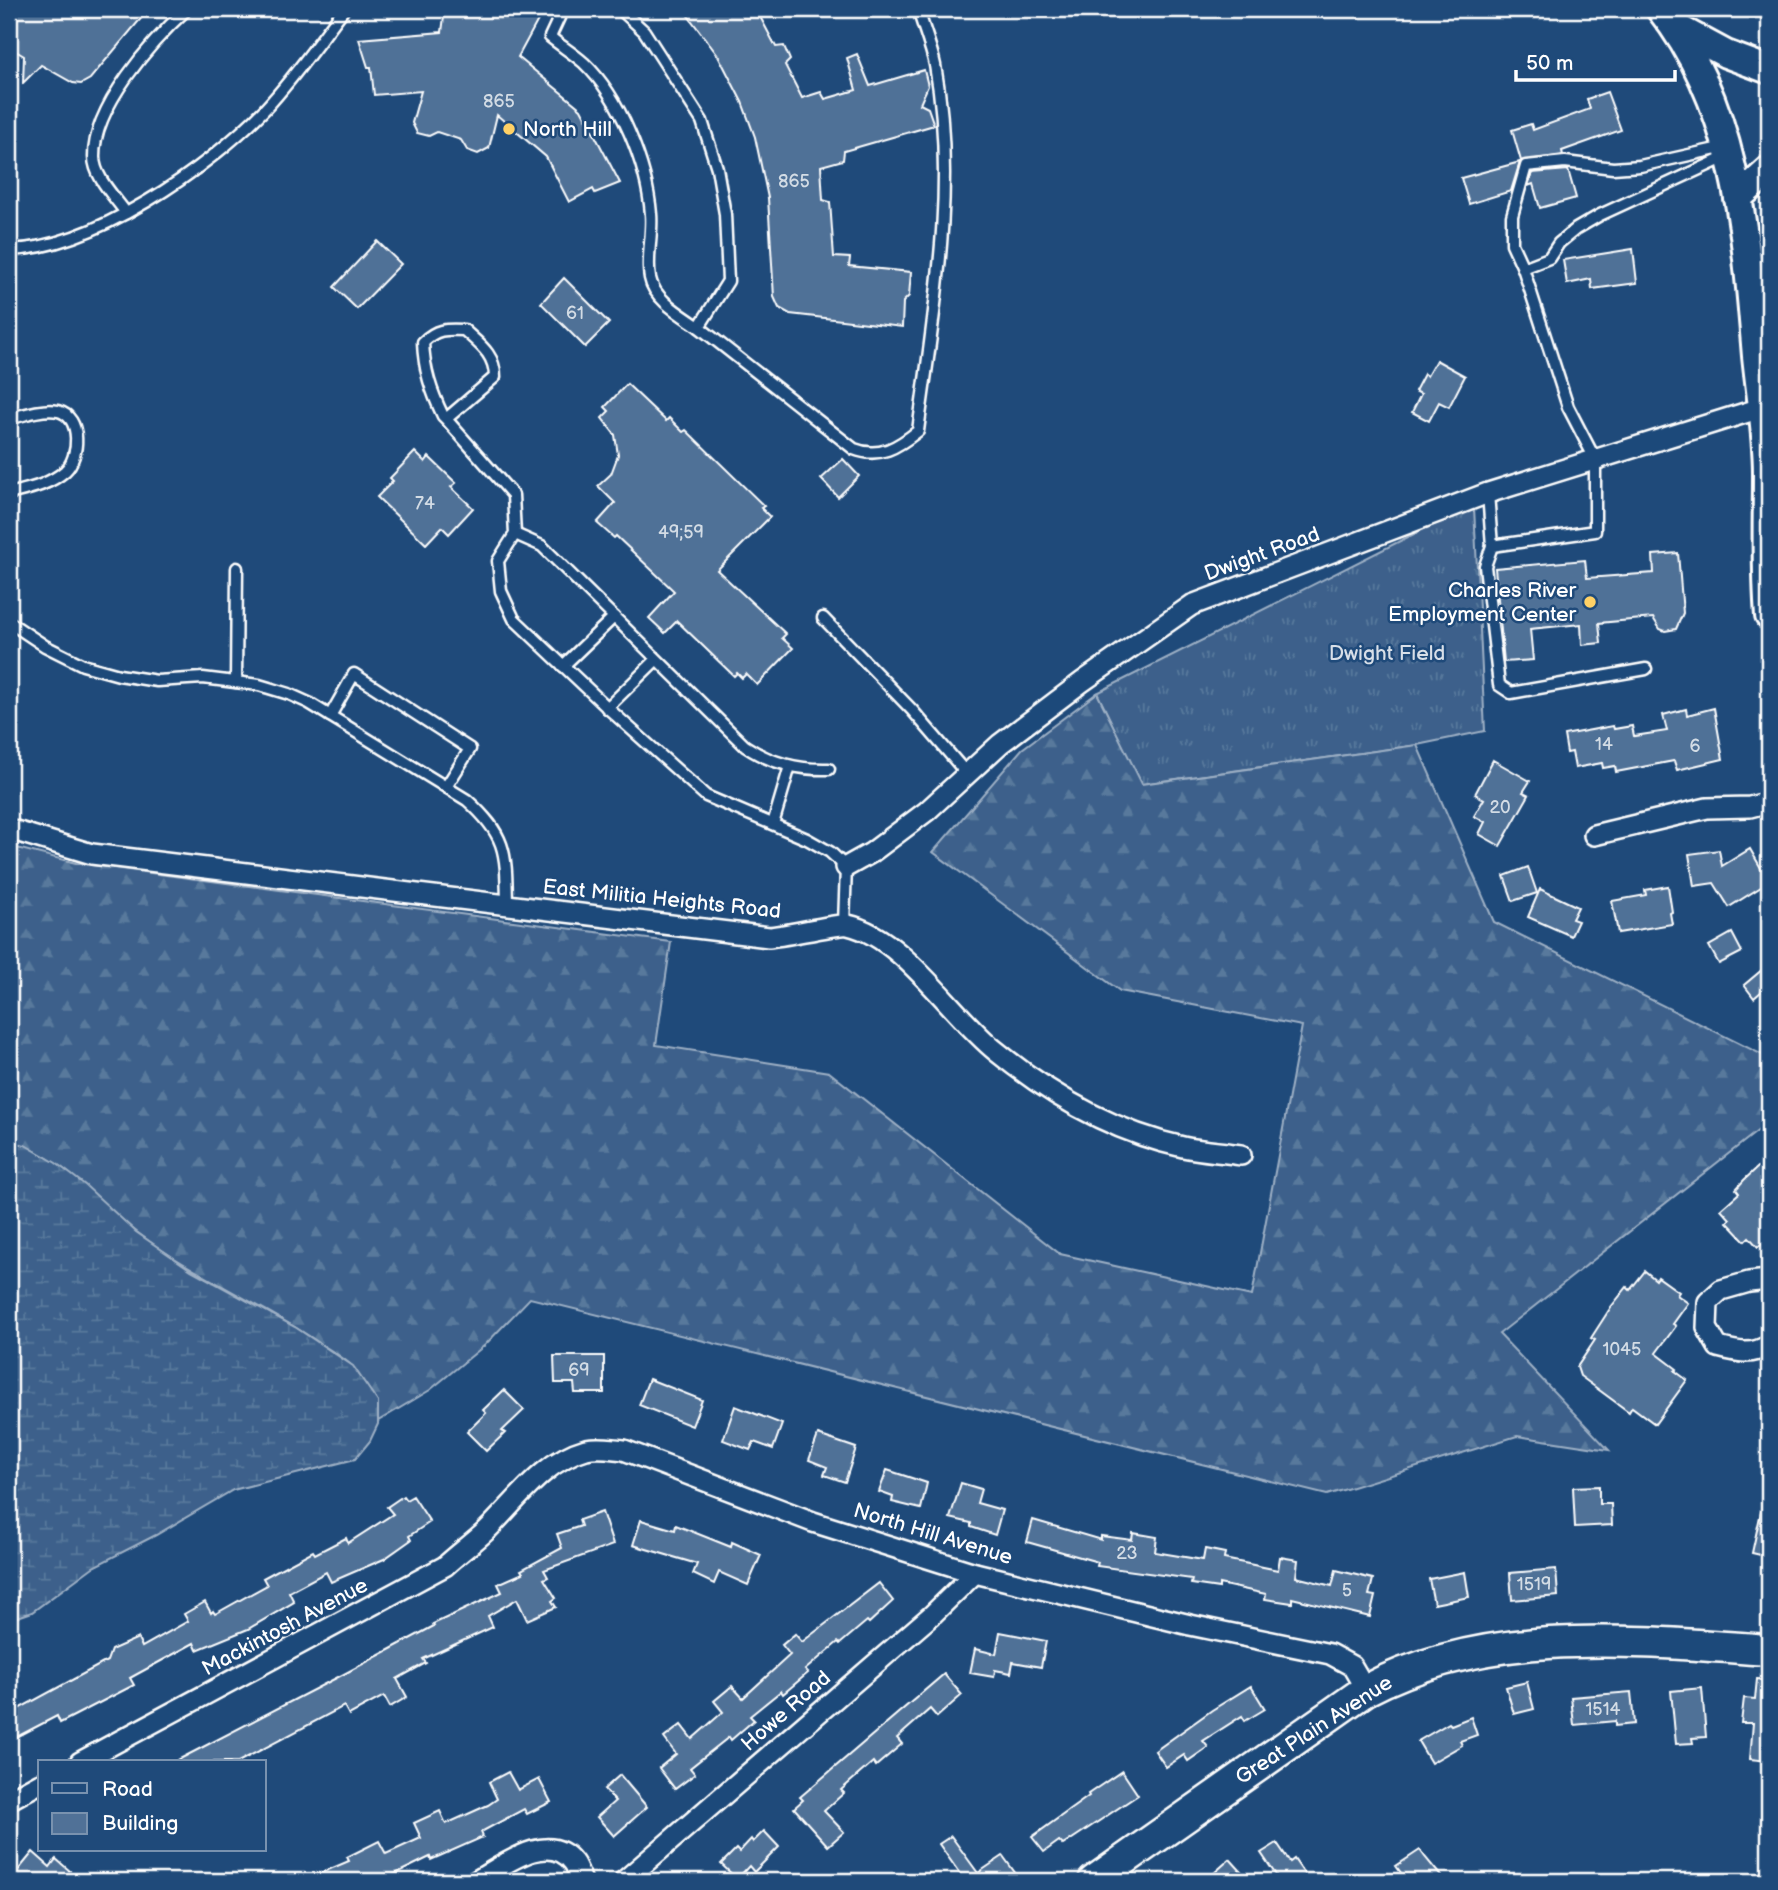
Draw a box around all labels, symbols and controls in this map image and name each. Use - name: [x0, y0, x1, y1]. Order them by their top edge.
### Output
- scale bar: [1516, 38, 1675, 82]
- text: 50 m: [1526, 51, 1573, 76]
- house number: 865: [483, 91, 515, 112]
- place label: North Hill: [523, 117, 612, 142]
- marker: North Hill: [501, 121, 517, 137]
- house number: 865: [778, 171, 810, 192]
- house number: 61: [566, 303, 584, 324]
- house number: 74: [415, 493, 435, 514]
- house number: 49;59: [658, 522, 704, 543]
- street label: Dwight Road: [1201, 522, 1323, 586]
- place label: Charles River Employment Center: [1388, 578, 1576, 627]
- marker: Charles River Employment Center: [1582, 594, 1598, 610]
- park label: Dwight Field: [1329, 641, 1445, 666]
- house number: 14: [1595, 734, 1613, 755]
- house number: 6: [1690, 736, 1701, 757]
- house number: 20: [1489, 797, 1511, 818]
- street label: East Militia Heights Road: [542, 874, 782, 924]
- house number: 1045: [1603, 1339, 1641, 1360]
- house number: 69: [568, 1360, 590, 1381]
- street label: North Hill Avenue: [850, 1498, 1016, 1570]
- house number: 23: [1116, 1543, 1138, 1564]
- street label: Mackintosh Avenue: [198, 1573, 372, 1681]
- house number: 1519: [1517, 1574, 1551, 1595]
- house number: 5: [1342, 1580, 1352, 1601]
- street label: Howe Road: [736, 1665, 836, 1757]
- street label: Great Plain Avenue: [1231, 1670, 1397, 1790]
- house number: 1514: [1585, 1699, 1621, 1720]
- legend: [38, 1760, 266, 1852]
- text: Road: [102, 1777, 153, 1802]
- text: Building: [102, 1811, 178, 1836]

